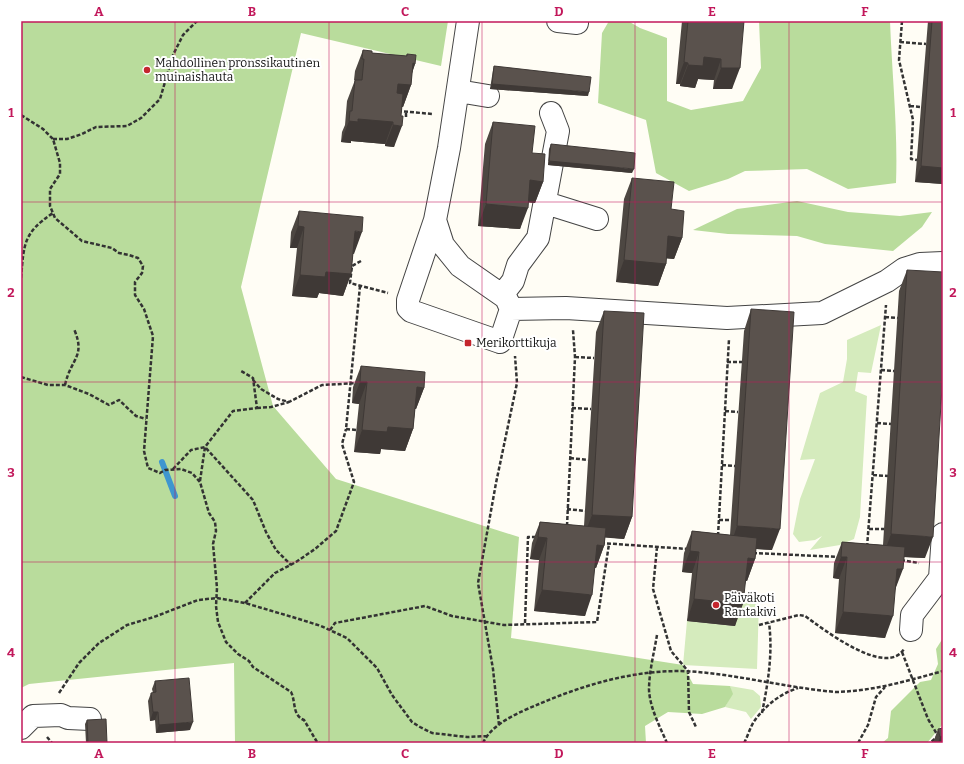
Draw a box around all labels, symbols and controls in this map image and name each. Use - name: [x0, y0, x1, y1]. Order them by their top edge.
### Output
- text: A: [94, 4, 104, 19]
- text: B: [248, 4, 256, 19]
- text: C: [401, 4, 409, 19]
- text: D: [554, 4, 564, 19]
- text: E: [708, 4, 716, 19]
- text: F: [861, 4, 869, 19]
- place label: Mahdollinen pronssikautinen muinaishauta: [155, 56, 320, 84]
- marker: Mahdollinen pronssikautinen muinaishauta: [142, 65, 152, 75]
- text: 1: [8, 105, 14, 120]
- text: 1: [950, 105, 956, 120]
- text: 2: [7, 285, 15, 300]
- text: 2: [949, 285, 957, 300]
- place label: Merikorttikuja: [476, 336, 557, 350]
- marker: Merikorttikuja: [463, 338, 473, 348]
- text: 3: [7, 465, 15, 480]
- text: 3: [949, 465, 957, 480]
- place label: Päiväkoti Rantakivi: [724, 591, 777, 619]
- marker: Päiväkoti Rantakivi: [711, 600, 721, 610]
- text: 4: [7, 645, 15, 660]
- text: 4: [949, 645, 957, 660]
- text: A: [94, 746, 104, 761]
- text: B: [248, 746, 256, 761]
- text: C: [401, 746, 409, 761]
- text: D: [554, 746, 564, 761]
- text: E: [708, 746, 716, 761]
- text: F: [861, 746, 869, 761]

